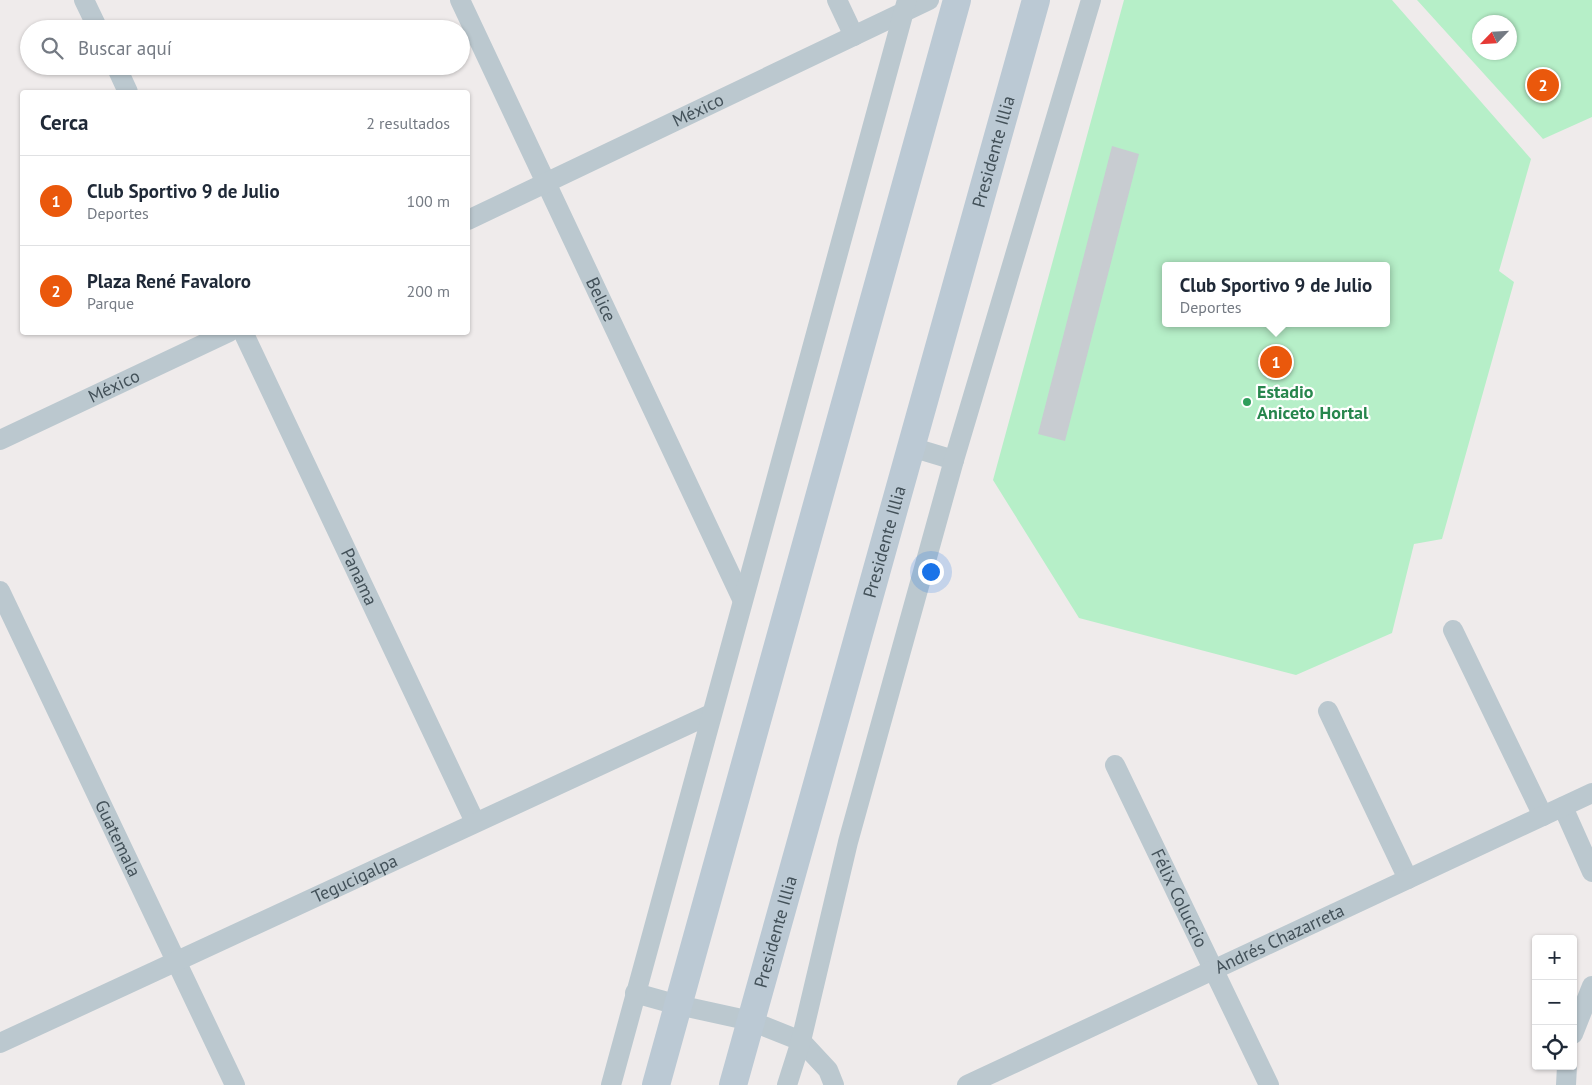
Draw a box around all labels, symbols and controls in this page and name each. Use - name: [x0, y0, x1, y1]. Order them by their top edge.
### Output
- north arrow: [1472, 15, 1517, 60]
- search box: [20, 20, 470, 75]
- icon: search: [38, 34, 66, 62]
- text: Buscar aquí: [78, 36, 172, 60]
- pin: 2: [1527, 66, 1559, 104]
- street label: México: [668, 88, 727, 132]
- street label: Presidente Illia: [967, 93, 1020, 210]
- text: Cerca: [40, 109, 89, 136]
- text: 2 resultados: [366, 113, 450, 133]
- text: Club Sportivo 9 de Julio: [87, 179, 280, 203]
- text: 1: [51, 191, 61, 211]
- text: 100 m: [407, 191, 450, 211]
- text: Deportes: [87, 203, 149, 223]
- popup: [1162, 262, 1390, 327]
- text: Plaza René Favaloro: [87, 269, 251, 293]
- street label: Belice: [581, 273, 622, 325]
- text: Club Sportivo 9 de Julio: [1180, 273, 1372, 297]
- text: 2: [51, 281, 61, 301]
- text: 200 m: [407, 281, 450, 301]
- text: Parque: [87, 293, 134, 313]
- text: Deportes: [1180, 297, 1242, 317]
- pin: 1: [1260, 343, 1292, 381]
- street label: México: [84, 364, 143, 408]
- place label: Estadio Aniceto Hortal: [1257, 380, 1369, 424]
- marker: Estadio Aniceto Hortal: [1241, 396, 1253, 408]
- street label: Presidente Illia: [858, 483, 911, 600]
- street label: Panama: [336, 544, 383, 609]
- your location: [918, 559, 944, 585]
- street label: Guatemala: [90, 796, 146, 880]
- street label: Félix Coluccio: [1146, 845, 1213, 951]
- street label: Tegucigalpa: [308, 849, 401, 908]
- street label: Presidente Illia: [749, 873, 802, 990]
- street label: Andrés Chazarreta: [1211, 898, 1348, 979]
- map controls: [1532, 935, 1577, 1070]
- button: +: [1532, 935, 1577, 980]
- button: −: [1532, 980, 1577, 1025]
- button: locate: [1532, 1025, 1577, 1070]

